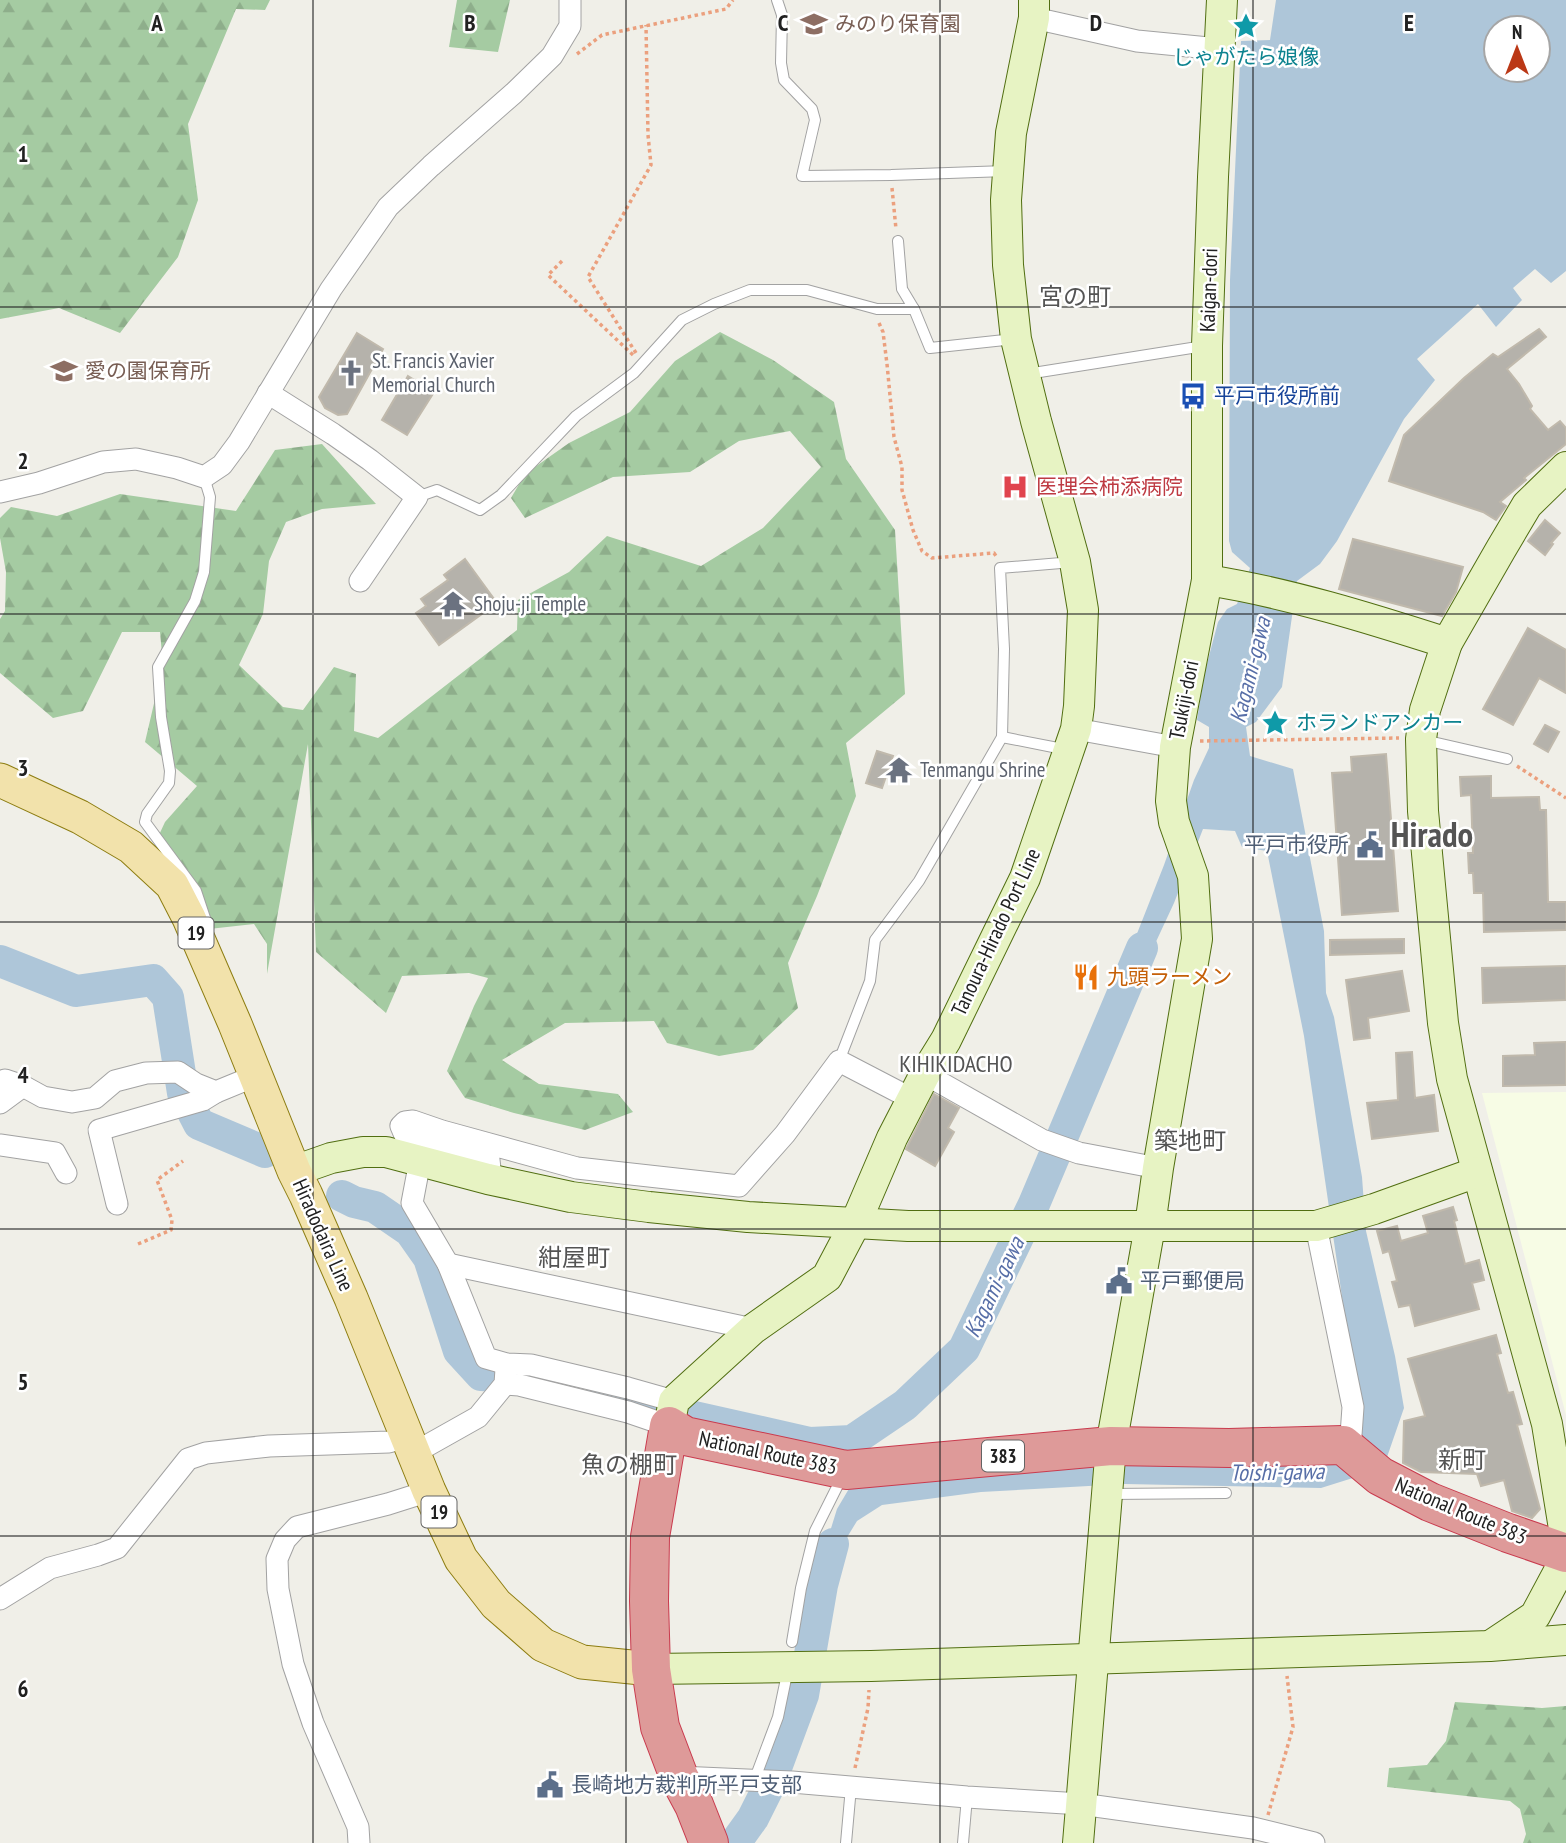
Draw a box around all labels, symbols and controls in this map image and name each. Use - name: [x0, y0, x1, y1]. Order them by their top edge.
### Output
- text: A: [150, 8, 163, 37]
- text: B: [464, 8, 476, 37]
- text: C: [778, 8, 789, 37]
- text: D: [1090, 8, 1102, 37]
- text: E: [1404, 8, 1414, 37]
- school or university icon: みのり保育園: [799, 9, 829, 39]
- place label: みのり保育園: [835, 10, 961, 37]
- place icon: じゃがたら娘像: [1231, 11, 1261, 41]
- north arrow: [1482, 14, 1552, 84]
- text: N: [1512, 20, 1522, 44]
- place label: じゃがたら娘像: [1173, 43, 1320, 70]
- text: 1: [18, 139, 29, 168]
- street label: Kaigan-dori: [1194, 247, 1223, 333]
- district label: 宮の町: [1039, 281, 1111, 312]
- place label: St. Francis Xavier Memorial Church: [372, 347, 495, 398]
- school or university icon: 愛の園保育所: [49, 356, 79, 386]
- place label: 愛の園保育所: [85, 357, 211, 384]
- church icon: St. Francis Xavier Memorial Church: [336, 358, 366, 388]
- bus stop icon: 平戸市役所前: [1178, 381, 1208, 411]
- place label: 平戸市役所前: [1214, 382, 1340, 409]
- text: 2: [18, 446, 29, 475]
- hospital icon: 医理会柿添病院: [1000, 472, 1030, 502]
- place label: 医理会柿添病院: [1036, 473, 1183, 500]
- temple icon: Shoju-ji Temple: [438, 589, 468, 619]
- place label: Shoju-ji Temple: [474, 590, 586, 617]
- water label: Kagami-gawa: [1222, 612, 1277, 726]
- street label: Tsukiji-dori: [1163, 658, 1204, 742]
- place icon: ホランドアンカー: [1260, 708, 1290, 738]
- place label: ホランドアンカー: [1296, 709, 1463, 736]
- text: 3: [18, 753, 29, 782]
- temple icon: Tenmangu Shrine: [884, 755, 914, 785]
- place label: Tenmangu Shrine: [920, 756, 1045, 783]
- district label: Hirado: [1391, 811, 1473, 857]
- public building icon: 平戸市役所: [1355, 830, 1385, 860]
- place label: 平戸市役所: [1244, 831, 1349, 858]
- street label: Tanoura-Hirado Port Line: [945, 844, 1046, 1020]
- road number: 19: [178, 917, 214, 948]
- restaurant icon: 九頭ラーメン: [1071, 962, 1101, 992]
- place label: 九頭ラーメン: [1107, 963, 1232, 990]
- district label: KIHIKIDACHO: [899, 1048, 1013, 1079]
- text: 4: [18, 1060, 29, 1089]
- district label: 築地町: [1154, 1125, 1226, 1156]
- street label: Hiradodaira Line: [287, 1175, 360, 1295]
- water label: Kagami-gawa: [957, 1230, 1031, 1342]
- district label: 紺屋町: [538, 1242, 610, 1273]
- public building icon: 平戸郵便局: [1104, 1266, 1134, 1296]
- place label: 平戸郵便局: [1140, 1267, 1245, 1294]
- text: 5: [18, 1367, 29, 1396]
- street label: National Route 383: [697, 1425, 840, 1480]
- road number: 383: [982, 1440, 1024, 1472]
- district label: 新町: [1438, 1444, 1486, 1475]
- district label: 魚の棚町: [581, 1449, 677, 1480]
- water label: Toishi-gawa: [1230, 1456, 1326, 1487]
- street label: National Route 383: [1391, 1471, 1531, 1550]
- road number: 19: [422, 1496, 457, 1528]
- text: 6: [18, 1674, 29, 1703]
- public building icon: 長崎地方裁判所平戸支部: [535, 1770, 565, 1800]
- place label: 長崎地方裁判所平戸支部: [571, 1771, 802, 1798]

